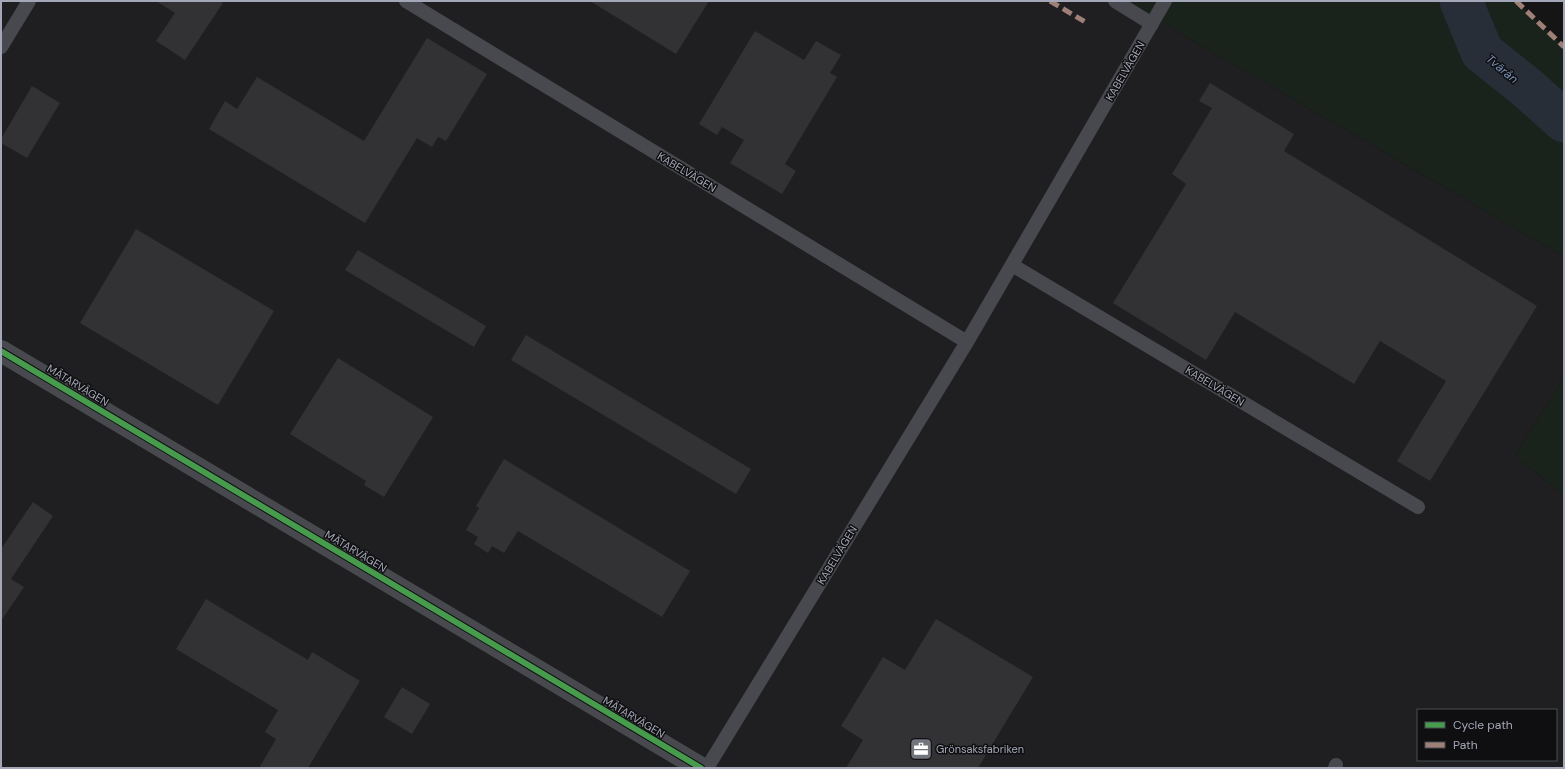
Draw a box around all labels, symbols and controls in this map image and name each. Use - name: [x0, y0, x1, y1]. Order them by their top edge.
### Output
- street label: KABELVÄGEN: [1102, 39, 1148, 103]
- water label: Tvärån: [1483, 51, 1522, 87]
- street label: KABELVÄGEN: [655, 149, 719, 195]
- street label: MÄTARVÄGEN: [44, 361, 112, 409]
- street label: KABELVÄGEN: [1183, 363, 1247, 409]
- street label: KABELVÄGEN: [814, 523, 860, 587]
- street label: MÄTARVÄGEN: [322, 527, 390, 575]
- street label: MÄTARVÄGEN: [600, 693, 668, 741]
- legend: [1417, 709, 1557, 761]
- text: Cycle path: [1453, 717, 1513, 733]
- office icon: Grönsaksfabriken: [908, 736, 934, 762]
- text: Path: [1453, 737, 1478, 753]
- place label: Grönsaksfabriken: [936, 742, 1024, 756]

